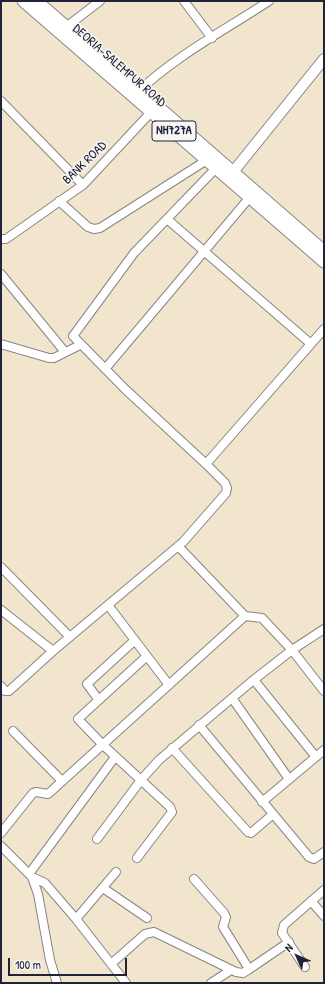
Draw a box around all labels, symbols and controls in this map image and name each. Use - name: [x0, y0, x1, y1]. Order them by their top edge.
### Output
- street label: DEORIA-SALEMPUR ROAD: [69, 21, 169, 111]
- road number: NH727A: [152, 121, 196, 141]
- street label: BANK ROAD: [60, 138, 110, 188]
- north arrow: [277, 936, 317, 976]
- text: N: [281, 940, 296, 955]
- scale bar: [10, 950, 129, 976]
- text: 100 m: [15, 956, 41, 973]

